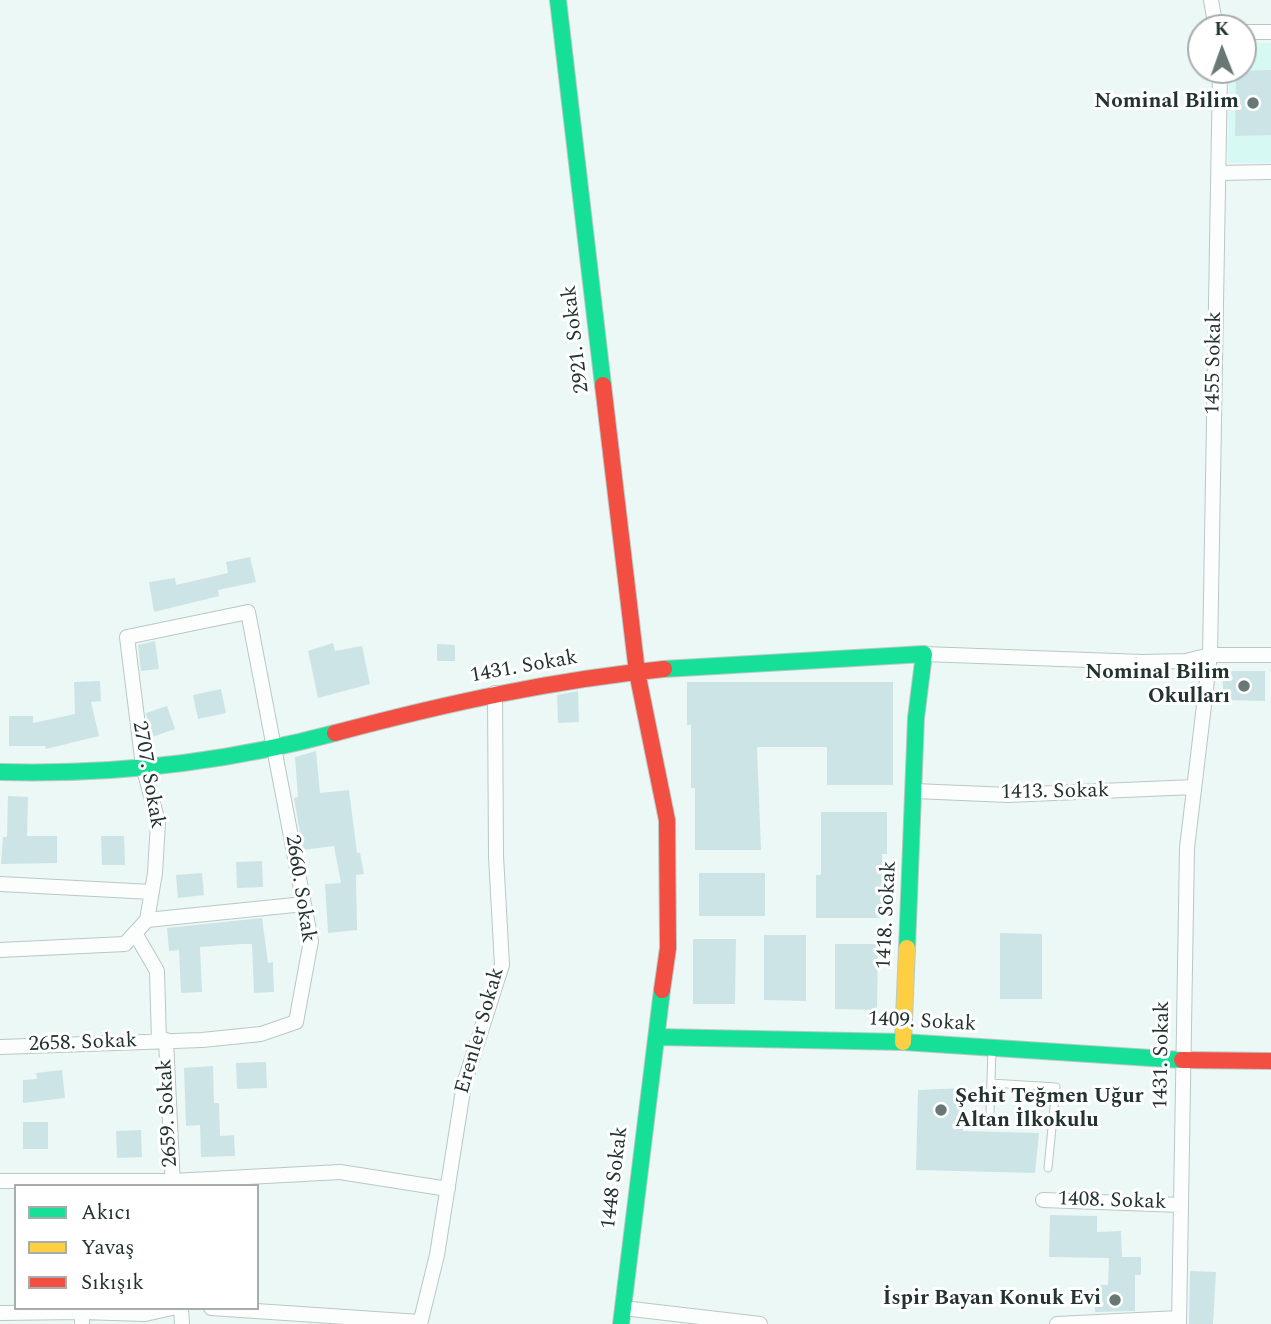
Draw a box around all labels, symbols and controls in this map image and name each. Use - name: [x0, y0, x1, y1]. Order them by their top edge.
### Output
- north arrow: [1187, 14, 1257, 84]
- text: K: [1214, 15, 1229, 44]
- place label: Nominal Bilim: [1094, 90, 1239, 116]
- marker: Nominal Bilim: [1245, 95, 1261, 111]
- street label: 2921. Sokak: [558, 284, 596, 394]
- street label: 1455 Sokak: [1201, 311, 1229, 415]
- street label: 1431. Sokak: [468, 646, 580, 690]
- place label: Nominal Bilim Okulları: [1085, 661, 1230, 711]
- marker: Nominal Bilim Okulları: [1236, 678, 1252, 694]
- street label: 2707. Sokak: [125, 719, 169, 831]
- street label: 1413. Sokak: [1000, 779, 1110, 807]
- street label: 2660. Sokak: [278, 833, 320, 945]
- street label: 1418. Sokak: [873, 860, 903, 970]
- street label: Erenler Sokak: [451, 965, 511, 1097]
- street label: 1431. Sokak: [1149, 1000, 1177, 1110]
- street label: 1409. Sokak: [867, 1008, 977, 1038]
- street label: 2658. Sokak: [28, 1030, 138, 1058]
- street label: 2659. Sokak: [154, 1058, 184, 1168]
- place label: Şehit Teğmen Uğur Altan İlkokulu: [955, 1085, 1143, 1135]
- marker: Şehit Teğmen Uğur Altan İlkokulu: [933, 1102, 949, 1118]
- street label: 1448 Sokak: [597, 1125, 635, 1231]
- legend: [14, 1184, 259, 1310]
- street label: 1408. Sokak: [1057, 1188, 1167, 1216]
- text: Akıcı: [81, 1197, 131, 1229]
- text: Yavaş: [81, 1232, 134, 1264]
- text: Sıkışık: [81, 1267, 144, 1299]
- place label: İspir Bayan Konuk Evi: [883, 1287, 1101, 1313]
- marker: İspir Bayan Konuk Evi: [1107, 1292, 1123, 1308]

